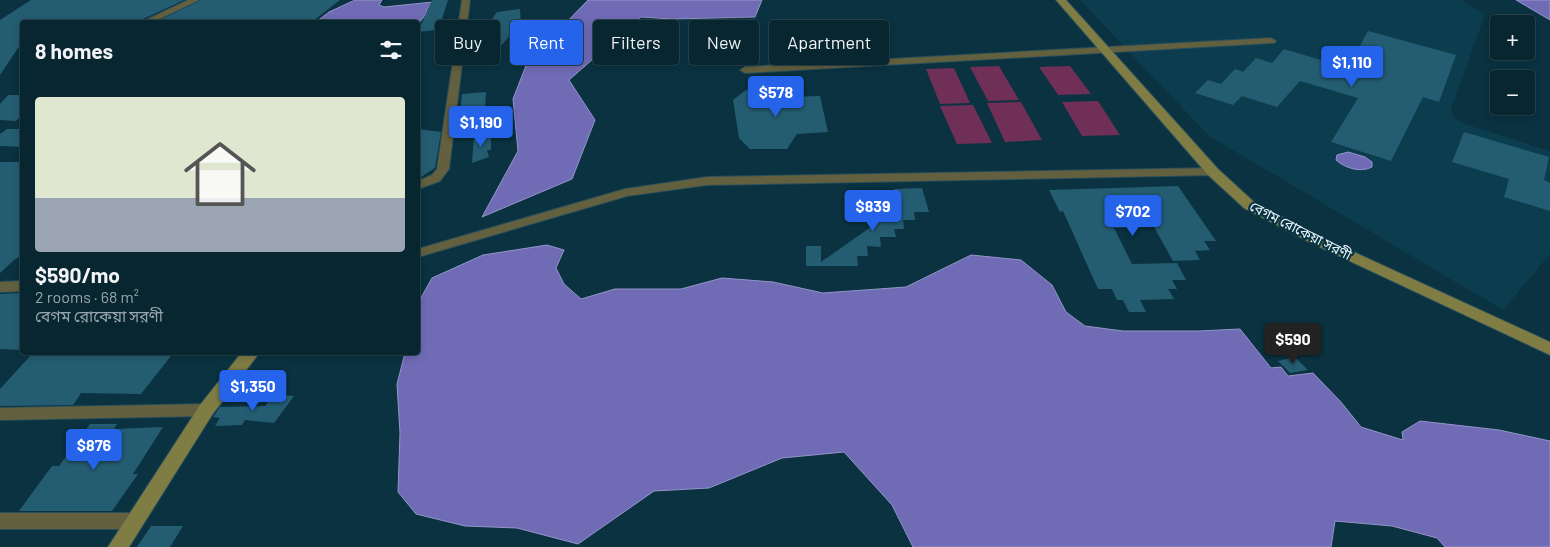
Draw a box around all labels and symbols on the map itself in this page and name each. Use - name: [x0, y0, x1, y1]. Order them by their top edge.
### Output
- pin: $1,110: [1311, 46, 1393, 88]
- pin: $578: [746, 76, 806, 118]
- pin: $1,190: [440, 106, 522, 148]
- pin: $839: [843, 190, 903, 232]
- pin: $702: [1103, 194, 1163, 237]
- street label: বেগম রোকেয়া সরণী: [1247, 197, 1355, 263]
- pin: $590: [1263, 322, 1323, 365]
- pin: $1,350: [212, 370, 294, 412]
- pin: $876: [64, 428, 124, 471]

